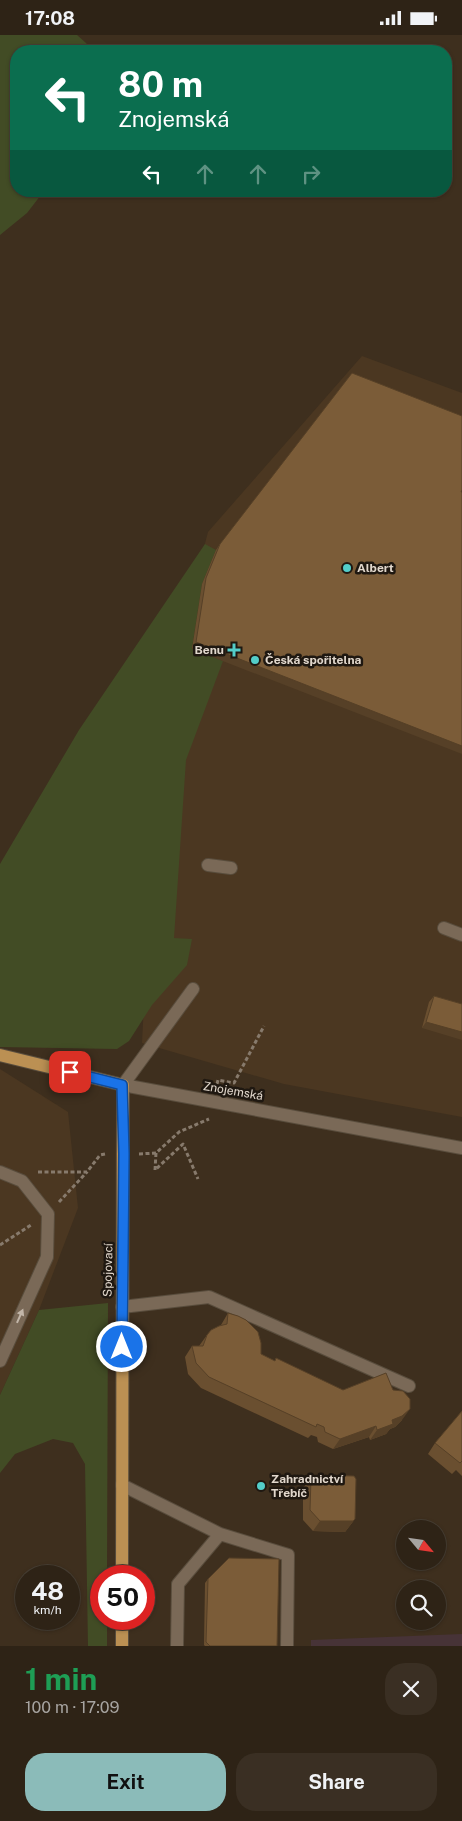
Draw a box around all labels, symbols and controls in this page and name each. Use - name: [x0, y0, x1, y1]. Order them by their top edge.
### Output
- text: 17:08: [25, 7, 75, 29]
- text: 80 m: [118, 64, 203, 105]
- icon: left: [35, 65, 100, 130]
- text: Znojemská: [118, 106, 229, 132]
- icon: left: [138, 160, 166, 188]
- icon: ahead: [191, 160, 219, 188]
- icon: ahead: [244, 160, 272, 188]
- icon: right: [297, 160, 325, 188]
- place label: Albert: [357, 561, 394, 575]
- marker: Albert: [341, 562, 353, 574]
- place label: Benu: [195, 643, 224, 657]
- marker: Benu: [228, 644, 240, 656]
- place label: Česká spořitelna: [265, 653, 361, 667]
- marker: Česká spořitelna: [249, 654, 261, 666]
- pin: [49, 1051, 91, 1093]
- icon: arrive: [56, 1058, 84, 1086]
- street label: Znojemská: [202, 1079, 264, 1103]
- street label: Spojovací: [101, 1242, 115, 1297]
- one-way arrow: [16, 1309, 24, 1323]
- position arrow: [95, 1320, 147, 1372]
- place label: Zahradnictví Třebíč: [271, 1472, 344, 1500]
- marker: Zahradnictví Třebíč: [255, 1480, 267, 1492]
- north arrow: [396, 1520, 446, 1570]
- map controls: [396, 1520, 446, 1630]
- speed limit sign: 50: [90, 1565, 155, 1630]
- text: 48: [31, 1576, 64, 1606]
- button: search: [396, 1580, 446, 1630]
- text: km/h: [33, 1603, 62, 1617]
- text: 1 min: [25, 1661, 97, 1697]
- button: close: [385, 1663, 437, 1715]
- text: 100 m · 17:09: [25, 1698, 119, 1717]
- button: Exit: [25, 1753, 226, 1811]
- button: Share: [236, 1753, 437, 1811]

